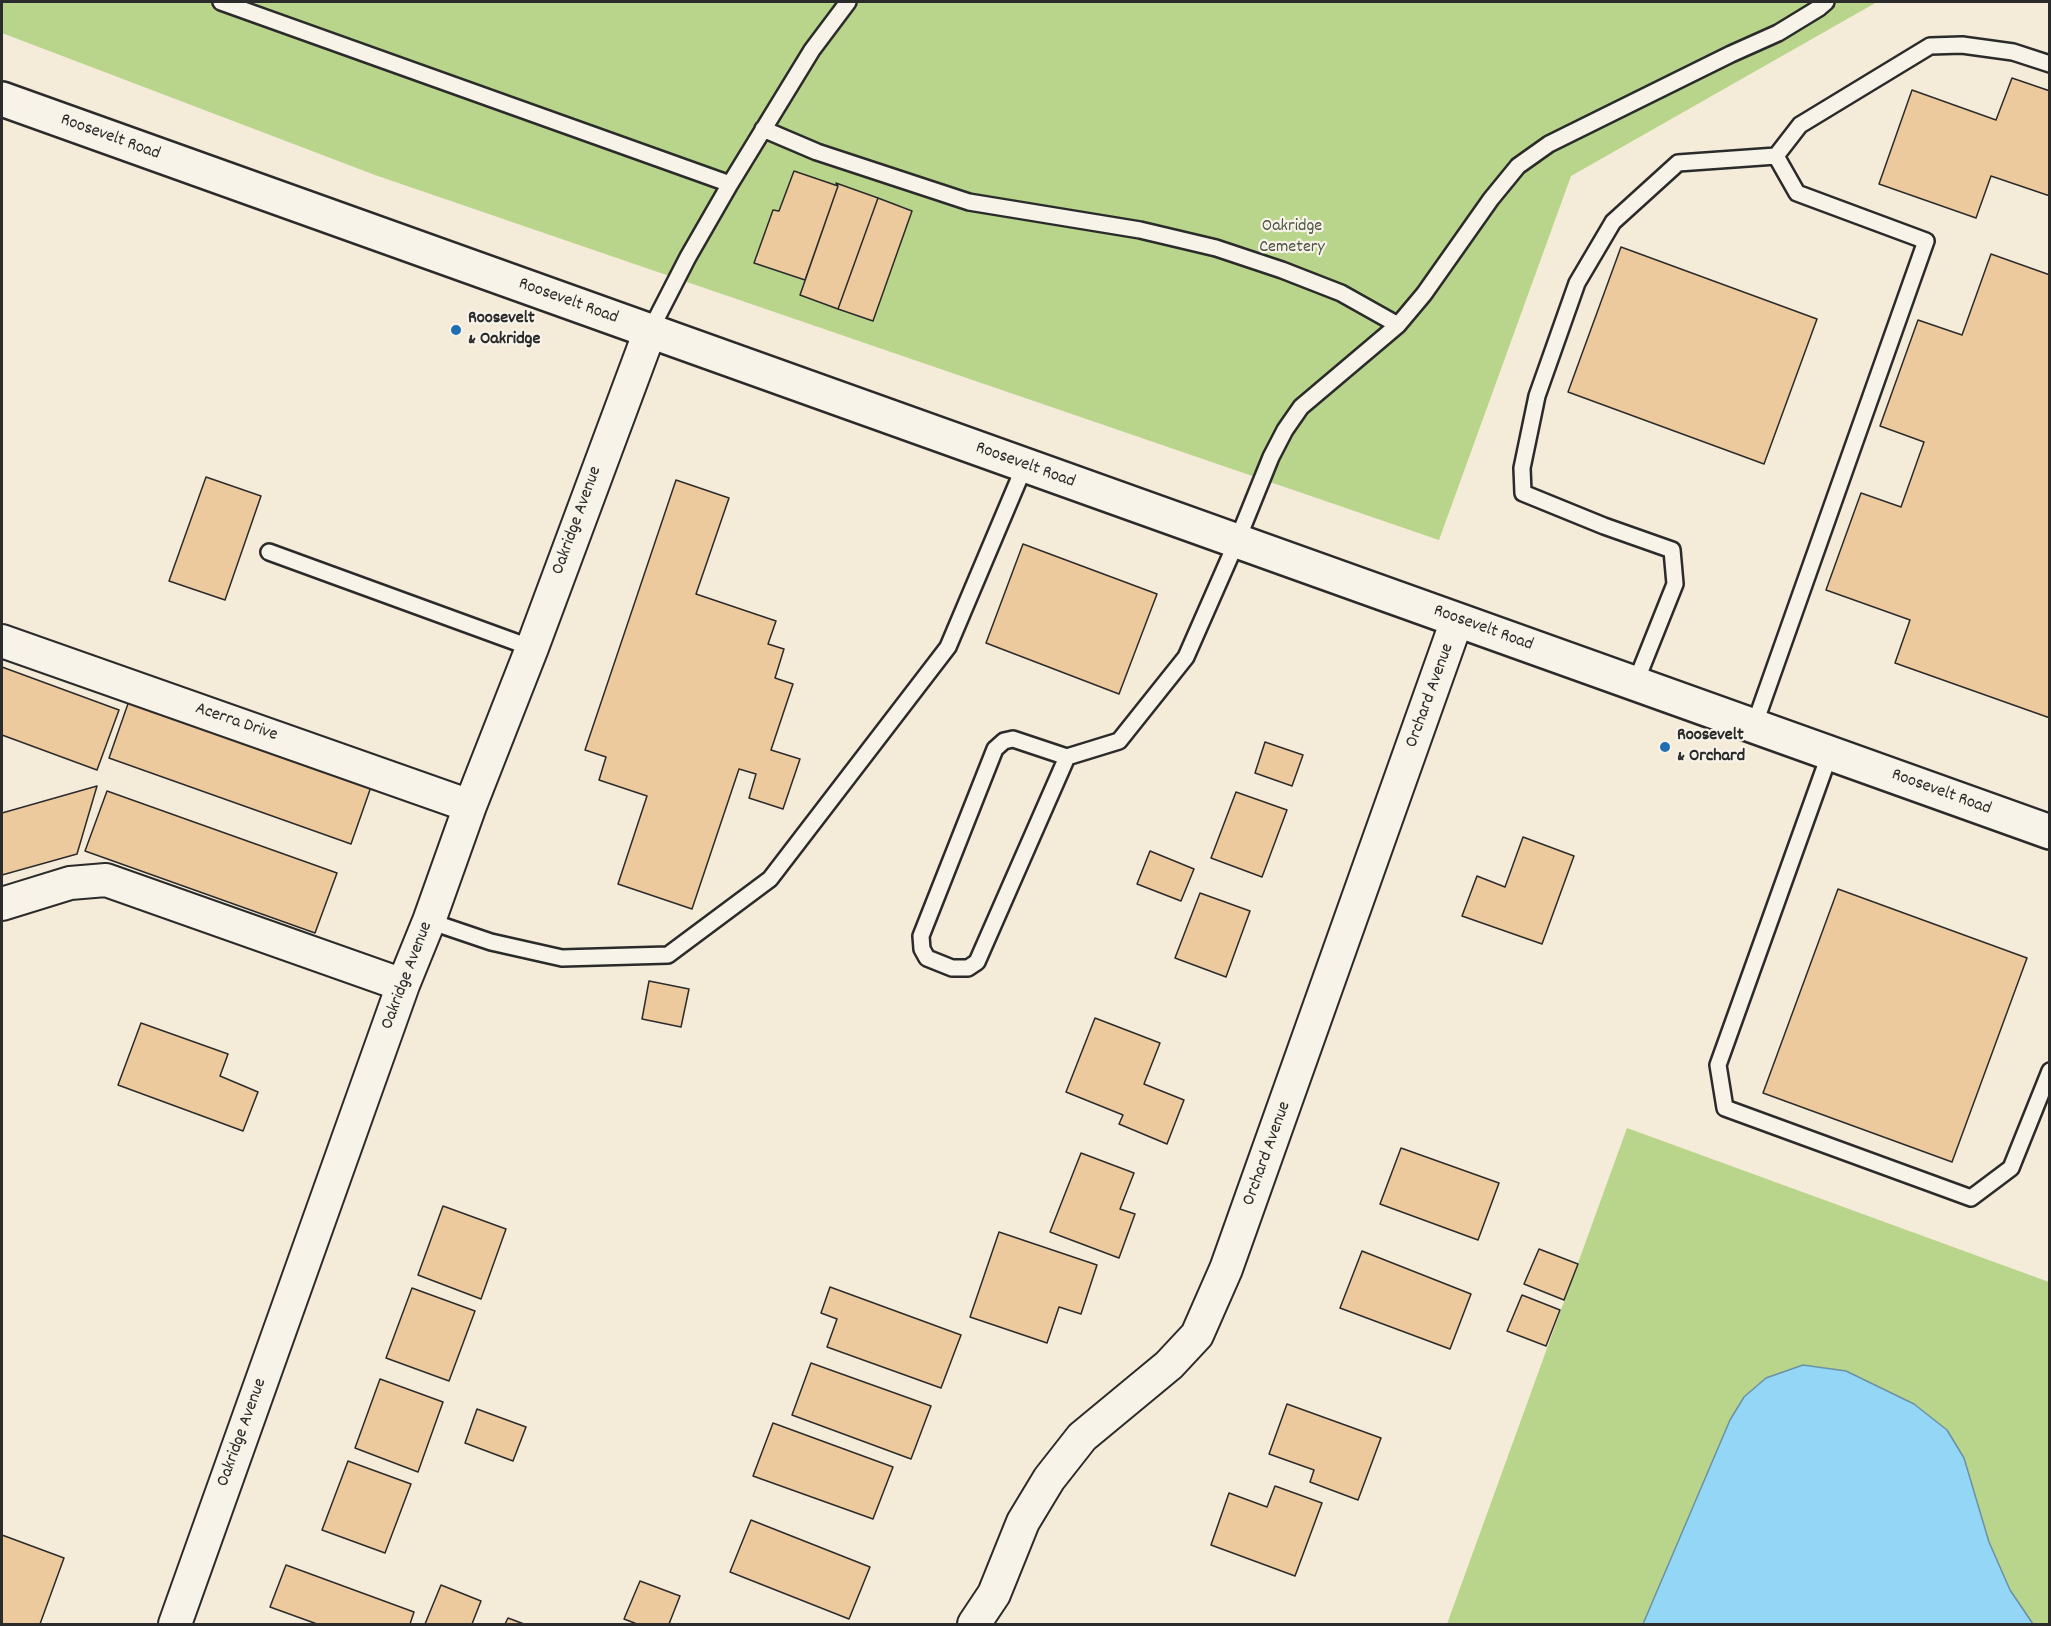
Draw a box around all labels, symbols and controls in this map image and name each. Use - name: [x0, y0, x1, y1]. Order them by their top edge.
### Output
- street label: Roosevelt Road: [57, 110, 163, 166]
- park label: Oakridge Cemetery: [1259, 217, 1325, 260]
- street label: Roosevelt Road: [515, 274, 621, 330]
- place label: Roosevelt & Oakridge: [468, 309, 540, 352]
- marker: Roosevelt & Oakridge: [449, 323, 463, 337]
- street label: Roosevelt Road: [972, 438, 1078, 494]
- street label: Oakridge Avenue: [548, 464, 608, 578]
- street label: Roosevelt Road: [1430, 601, 1536, 657]
- street label: Orchard Avenue: [1402, 641, 1460, 751]
- street label: Acerra Drive: [192, 699, 280, 747]
- place label: Roosevelt & Orchard: [1677, 726, 1745, 768]
- marker: Roosevelt & Orchard: [1658, 740, 1672, 754]
- street label: Roosevelt Road: [1888, 765, 1994, 821]
- street label: Oakridge Avenue: [378, 919, 438, 1033]
- street label: Orchard Avenue: [1239, 1099, 1297, 1209]
- street label: Oakridge Avenue: [213, 1376, 273, 1490]

